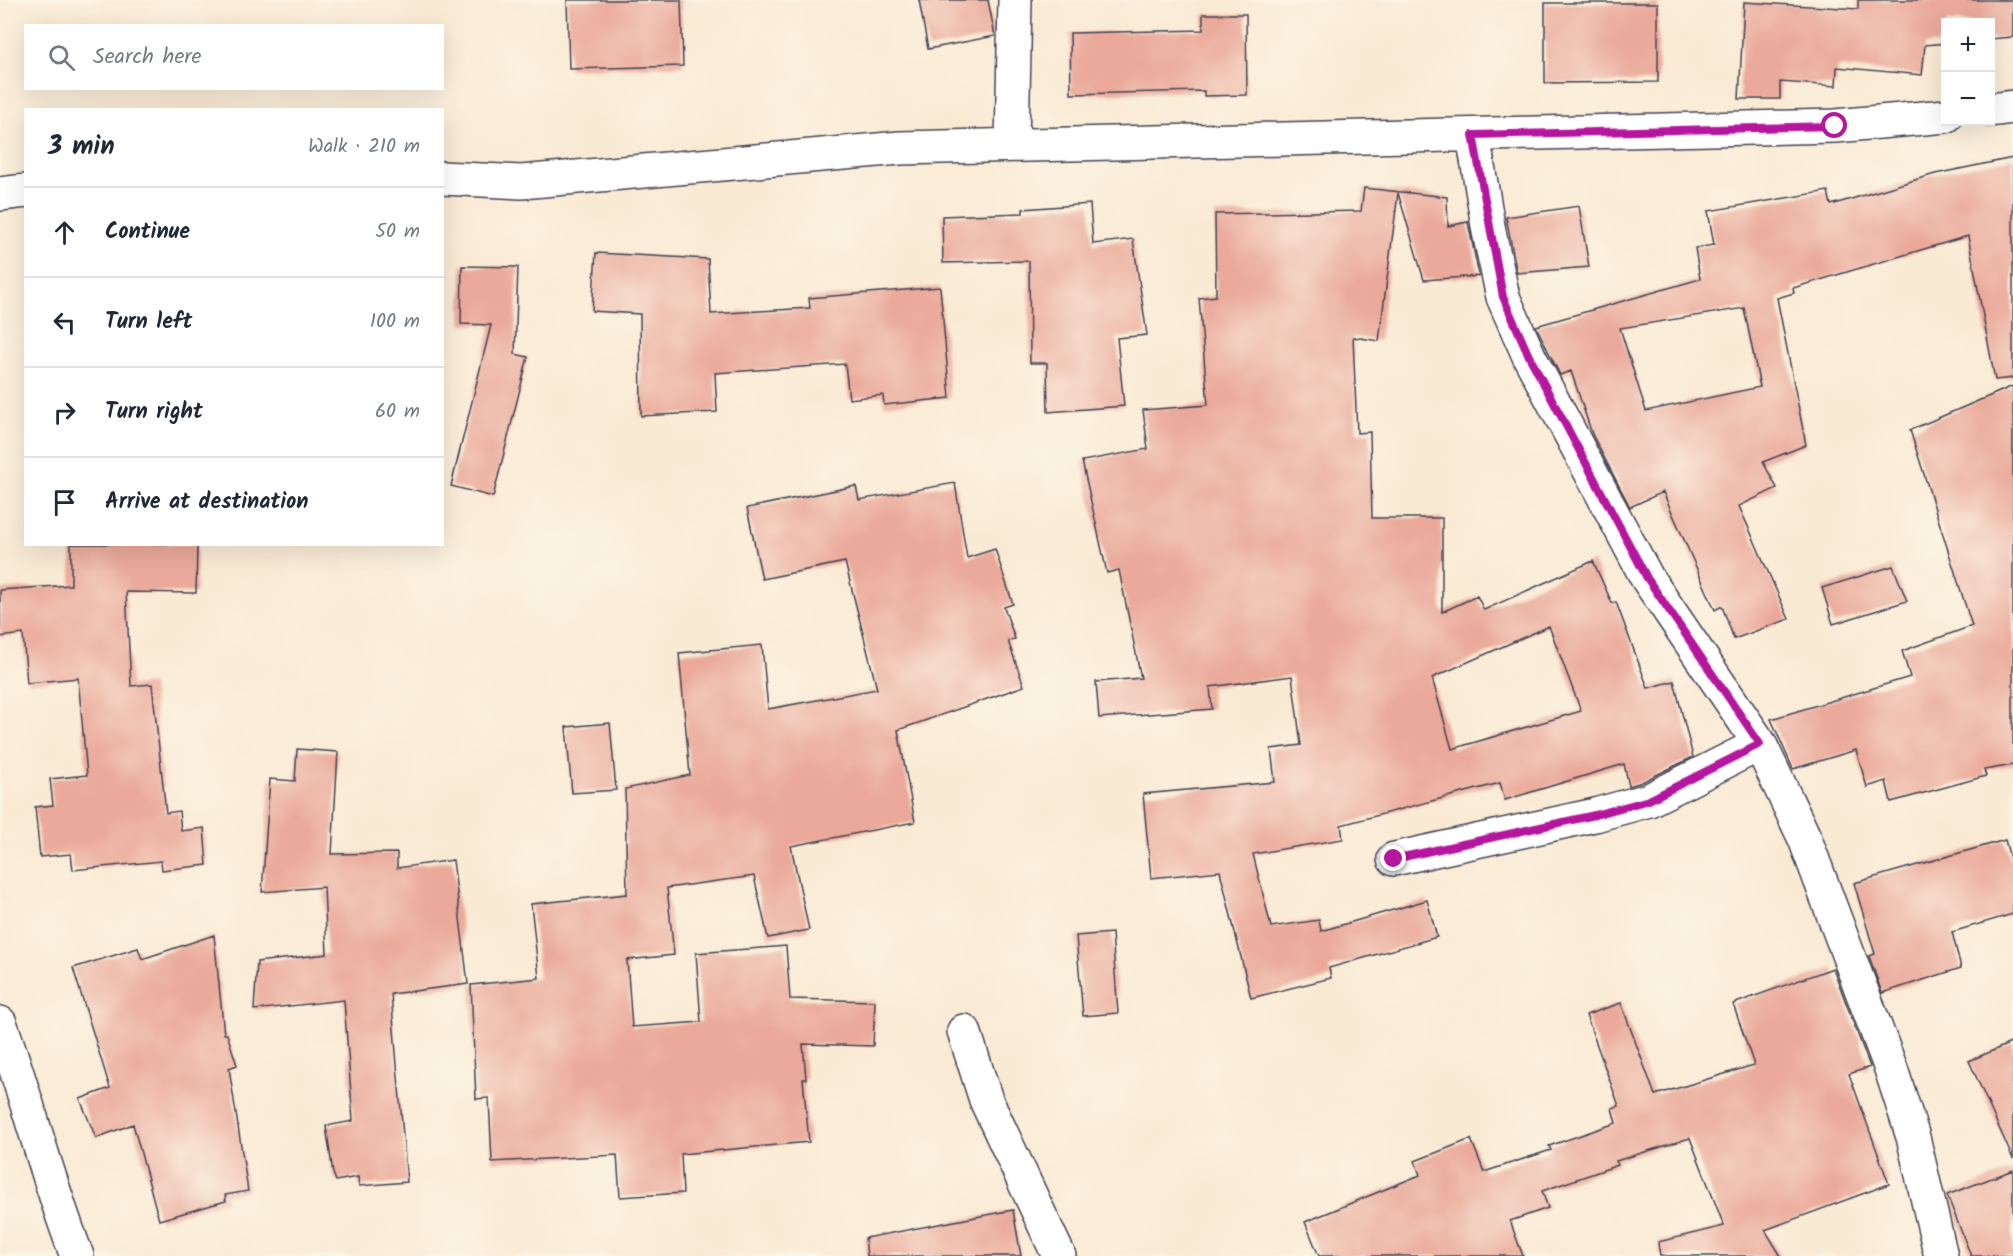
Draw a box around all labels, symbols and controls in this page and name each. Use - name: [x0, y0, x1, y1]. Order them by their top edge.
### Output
- map controls: [1941, 18, 1995, 126]
- button: +: [1941, 18, 1995, 72]
- search box: [24, 24, 444, 90]
- text: Search here: [93, 40, 201, 75]
- icon: search: [45, 41, 78, 74]
- button: −: [1941, 72, 1995, 126]
- route start: [1821, 112, 1847, 138]
- text: 3 min: [48, 126, 115, 168]
- text: Walk · 210 m: [308, 131, 420, 163]
- text: Continue: [105, 215, 190, 250]
- icon: ahead: [48, 216, 81, 249]
- text: 50 m: [375, 216, 420, 248]
- text: Turn left: [105, 305, 192, 340]
- icon: left: [48, 306, 81, 339]
- text: 100 m: [370, 306, 420, 338]
- text: Turn right: [105, 395, 203, 430]
- icon: right: [48, 396, 81, 429]
- text: 60 m: [375, 396, 420, 428]
- text: Arrive at destination: [105, 485, 308, 520]
- icon: arrive: [48, 486, 81, 519]
- route end: [1380, 845, 1406, 871]

